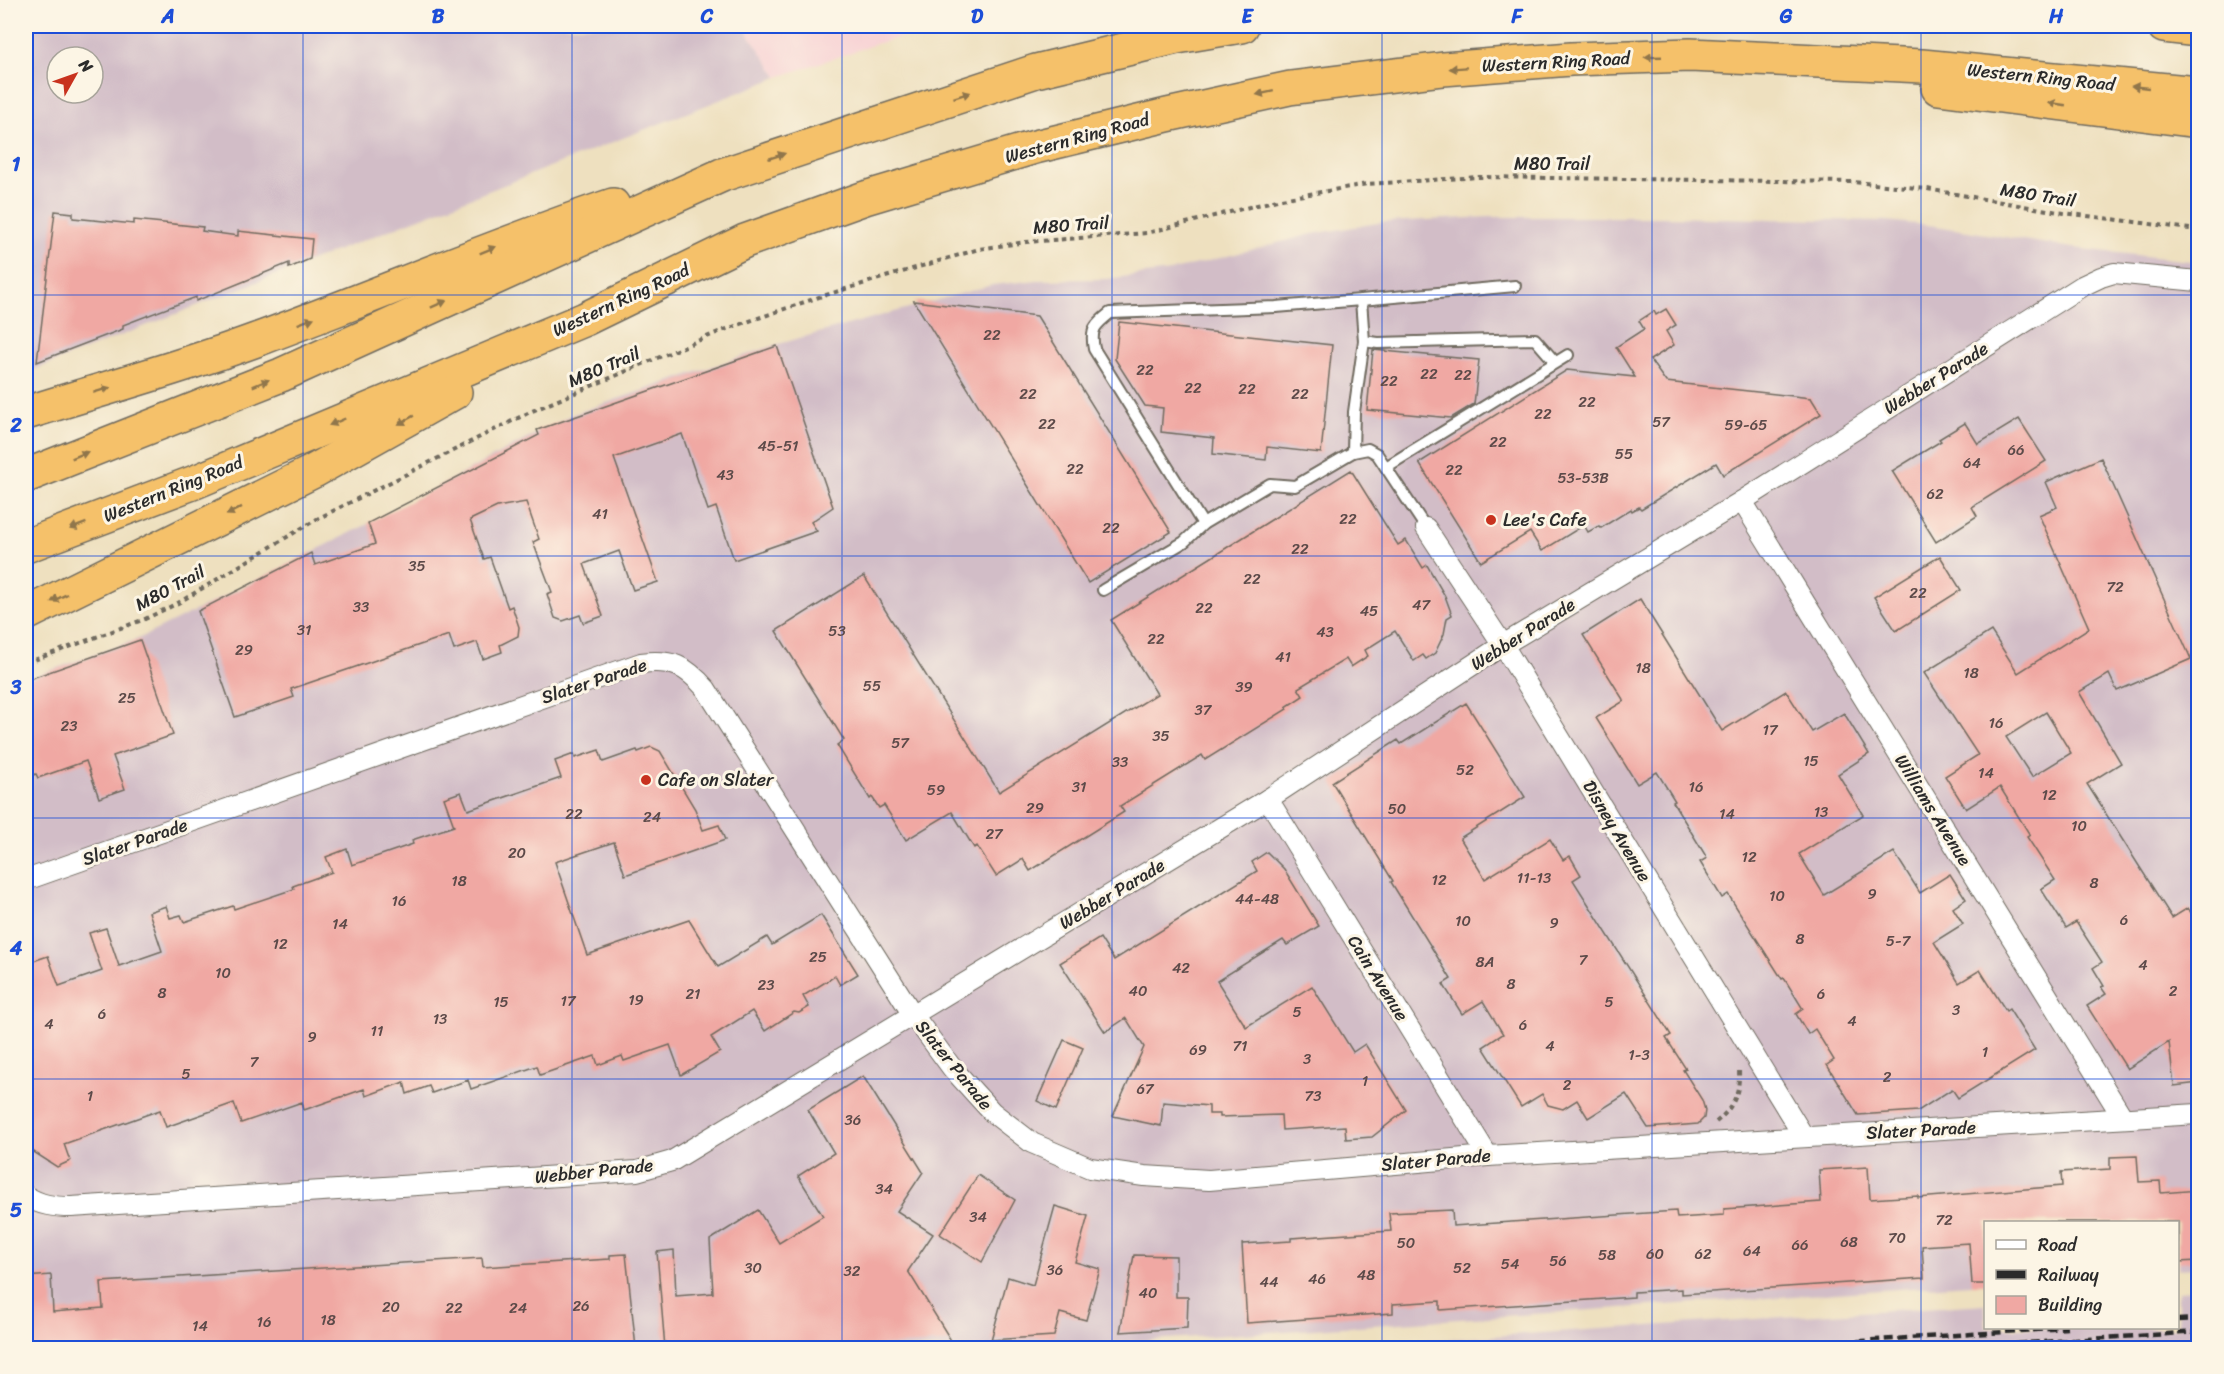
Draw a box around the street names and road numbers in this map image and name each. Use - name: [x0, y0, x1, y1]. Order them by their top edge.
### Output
- street label: Western Ring Road: [1481, 42, 1632, 82]
- street label: Western Ring Road: [1966, 53, 2118, 101]
- street label: Western Ring Road: [1001, 103, 1154, 173]
- street label: M80 Trail: [1514, 148, 1591, 180]
- street label: M80 Trail: [1998, 173, 2079, 217]
- street label: M80 Trail: [1032, 206, 1111, 244]
- street label: Western Ring Road: [547, 254, 696, 346]
- street label: Webber Parade: [1877, 333, 1995, 423]
- street label: M80 Trail: [563, 337, 646, 397]
- street label: Western Ring Road: [98, 446, 249, 532]
- street label: M80 Trail: [129, 556, 212, 620]
- street label: Webber Parade: [1464, 589, 1582, 679]
- street label: Slater Parade: [537, 649, 651, 713]
- street label: Williams Avenue: [1886, 747, 1981, 873]
- street label: Disney Avenue: [1574, 774, 1660, 888]
- street label: Slater Parade: [78, 809, 192, 875]
- street label: Webber Parade: [1053, 850, 1171, 938]
- street label: Cain Avenue: [1339, 928, 1417, 1028]
- street label: Slater Parade: [907, 1012, 1001, 1118]
- street label: Slater Parade: [1865, 1111, 1977, 1149]
- street label: Slater Parade: [1380, 1139, 1492, 1181]
- street label: Webber Parade: [533, 1149, 655, 1193]

